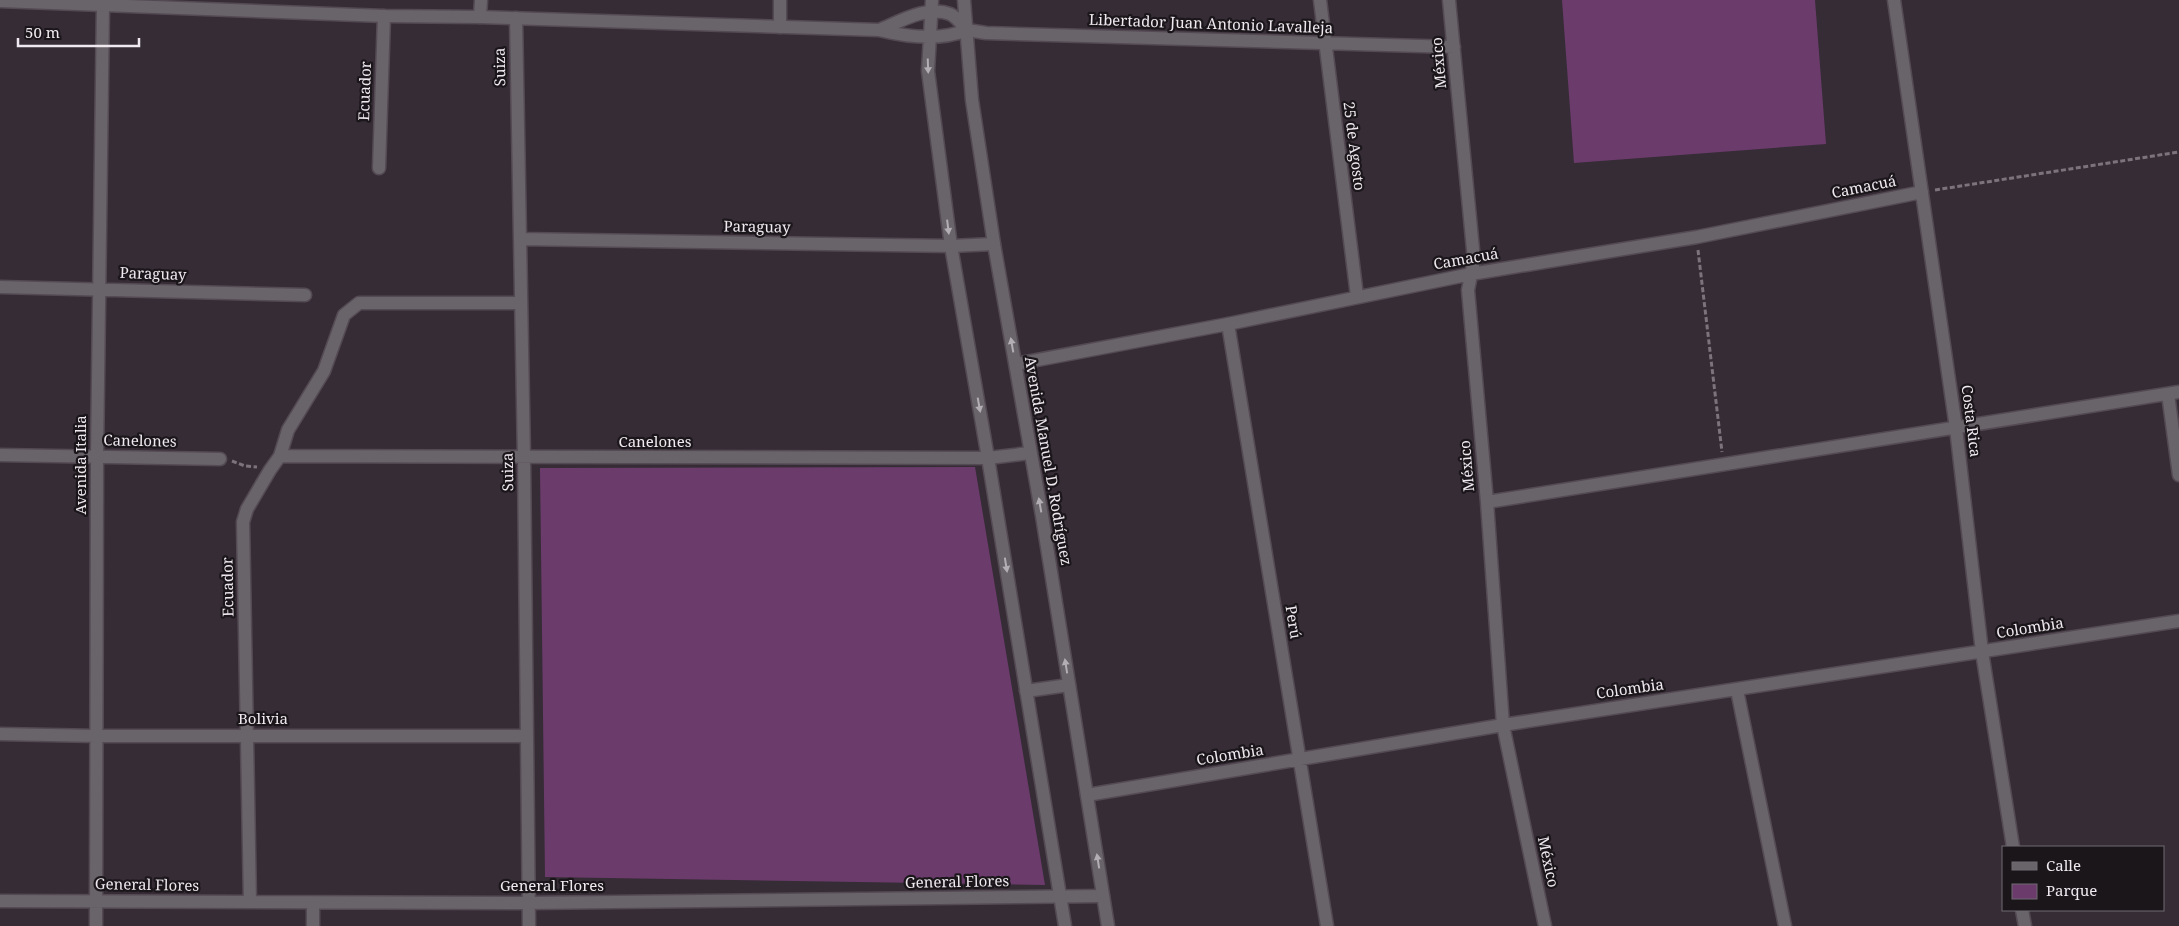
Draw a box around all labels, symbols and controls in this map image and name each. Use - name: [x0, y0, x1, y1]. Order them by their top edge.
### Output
- street label: Libertador Juan Antonio Lavalleja: [1089, 9, 1333, 37]
- scale bar: [18, 15, 139, 47]
- text: 50 m: [25, 22, 60, 42]
- street label: México: [1426, 37, 1450, 90]
- street label: Suiza: [489, 48, 509, 86]
- one-way arrow: [925, 58, 933, 74]
- street label: Ecuador: [353, 61, 375, 121]
- street label: 25 de Agosto: [1340, 100, 1370, 192]
- street label: Camacuá: [1830, 170, 1898, 202]
- street label: Paraguay: [723, 215, 791, 237]
- one-way arrow: [945, 220, 953, 236]
- street label: Camacuá: [1432, 242, 1500, 274]
- street label: Paraguay: [119, 262, 187, 284]
- one-way arrow: [1008, 337, 1016, 353]
- street label: Avenida Manuel D. Rodríguez: [1021, 355, 1077, 567]
- street label: Costa Rica: [1958, 384, 1986, 458]
- one-way arrow: [975, 397, 983, 413]
- street label: Avenida Italia: [70, 415, 90, 515]
- street label: Canelones: [103, 429, 177, 451]
- street label: Canelones: [618, 431, 692, 451]
- street label: México: [1454, 440, 1478, 493]
- street label: Suiza: [497, 453, 517, 491]
- one-way arrow: [1035, 497, 1043, 513]
- street label: Ecuador: [216, 557, 238, 617]
- one-way arrow: [1002, 557, 1010, 573]
- street label: Perú: [1281, 604, 1307, 641]
- street label: Colombia: [1995, 612, 2065, 642]
- one-way arrow: [1061, 657, 1069, 673]
- street label: Colombia: [1595, 673, 1665, 703]
- street label: Bolivia: [238, 708, 288, 728]
- street label: Colombia: [1195, 739, 1265, 769]
- street label: México: [1534, 834, 1564, 889]
- legend: [2002, 846, 2164, 911]
- one-way arrow: [1093, 852, 1101, 868]
- text: Calle: [2046, 855, 2081, 875]
- street label: General Flores: [905, 870, 1009, 892]
- street label: General Flores: [95, 873, 200, 895]
- street label: General Flores: [500, 875, 604, 895]
- text: Parque: [2046, 880, 2097, 900]

